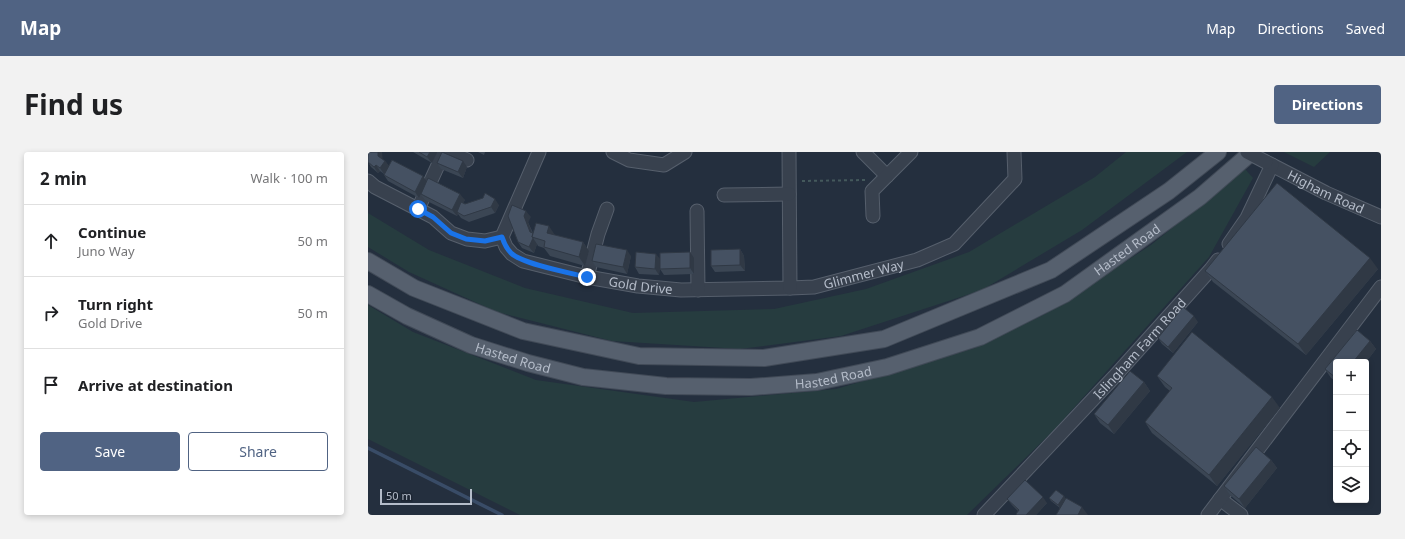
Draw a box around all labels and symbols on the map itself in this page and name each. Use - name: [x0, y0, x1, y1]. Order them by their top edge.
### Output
- street label: Higham Road: [1284, 166, 1367, 218]
- route start: [409, 200, 427, 218]
- street label: Hasted Road: [1090, 220, 1164, 280]
- street label: Glimmer Way: [821, 255, 906, 293]
- route end: [578, 268, 596, 286]
- street label: Gold Drive: [607, 272, 673, 298]
- street label: Islingham Farm Road: [1089, 294, 1190, 403]
- street label: Hasted Road: [473, 338, 553, 377]
- street label: Hasted Road: [794, 362, 873, 393]
- scale bar: [380, 487, 472, 506]

